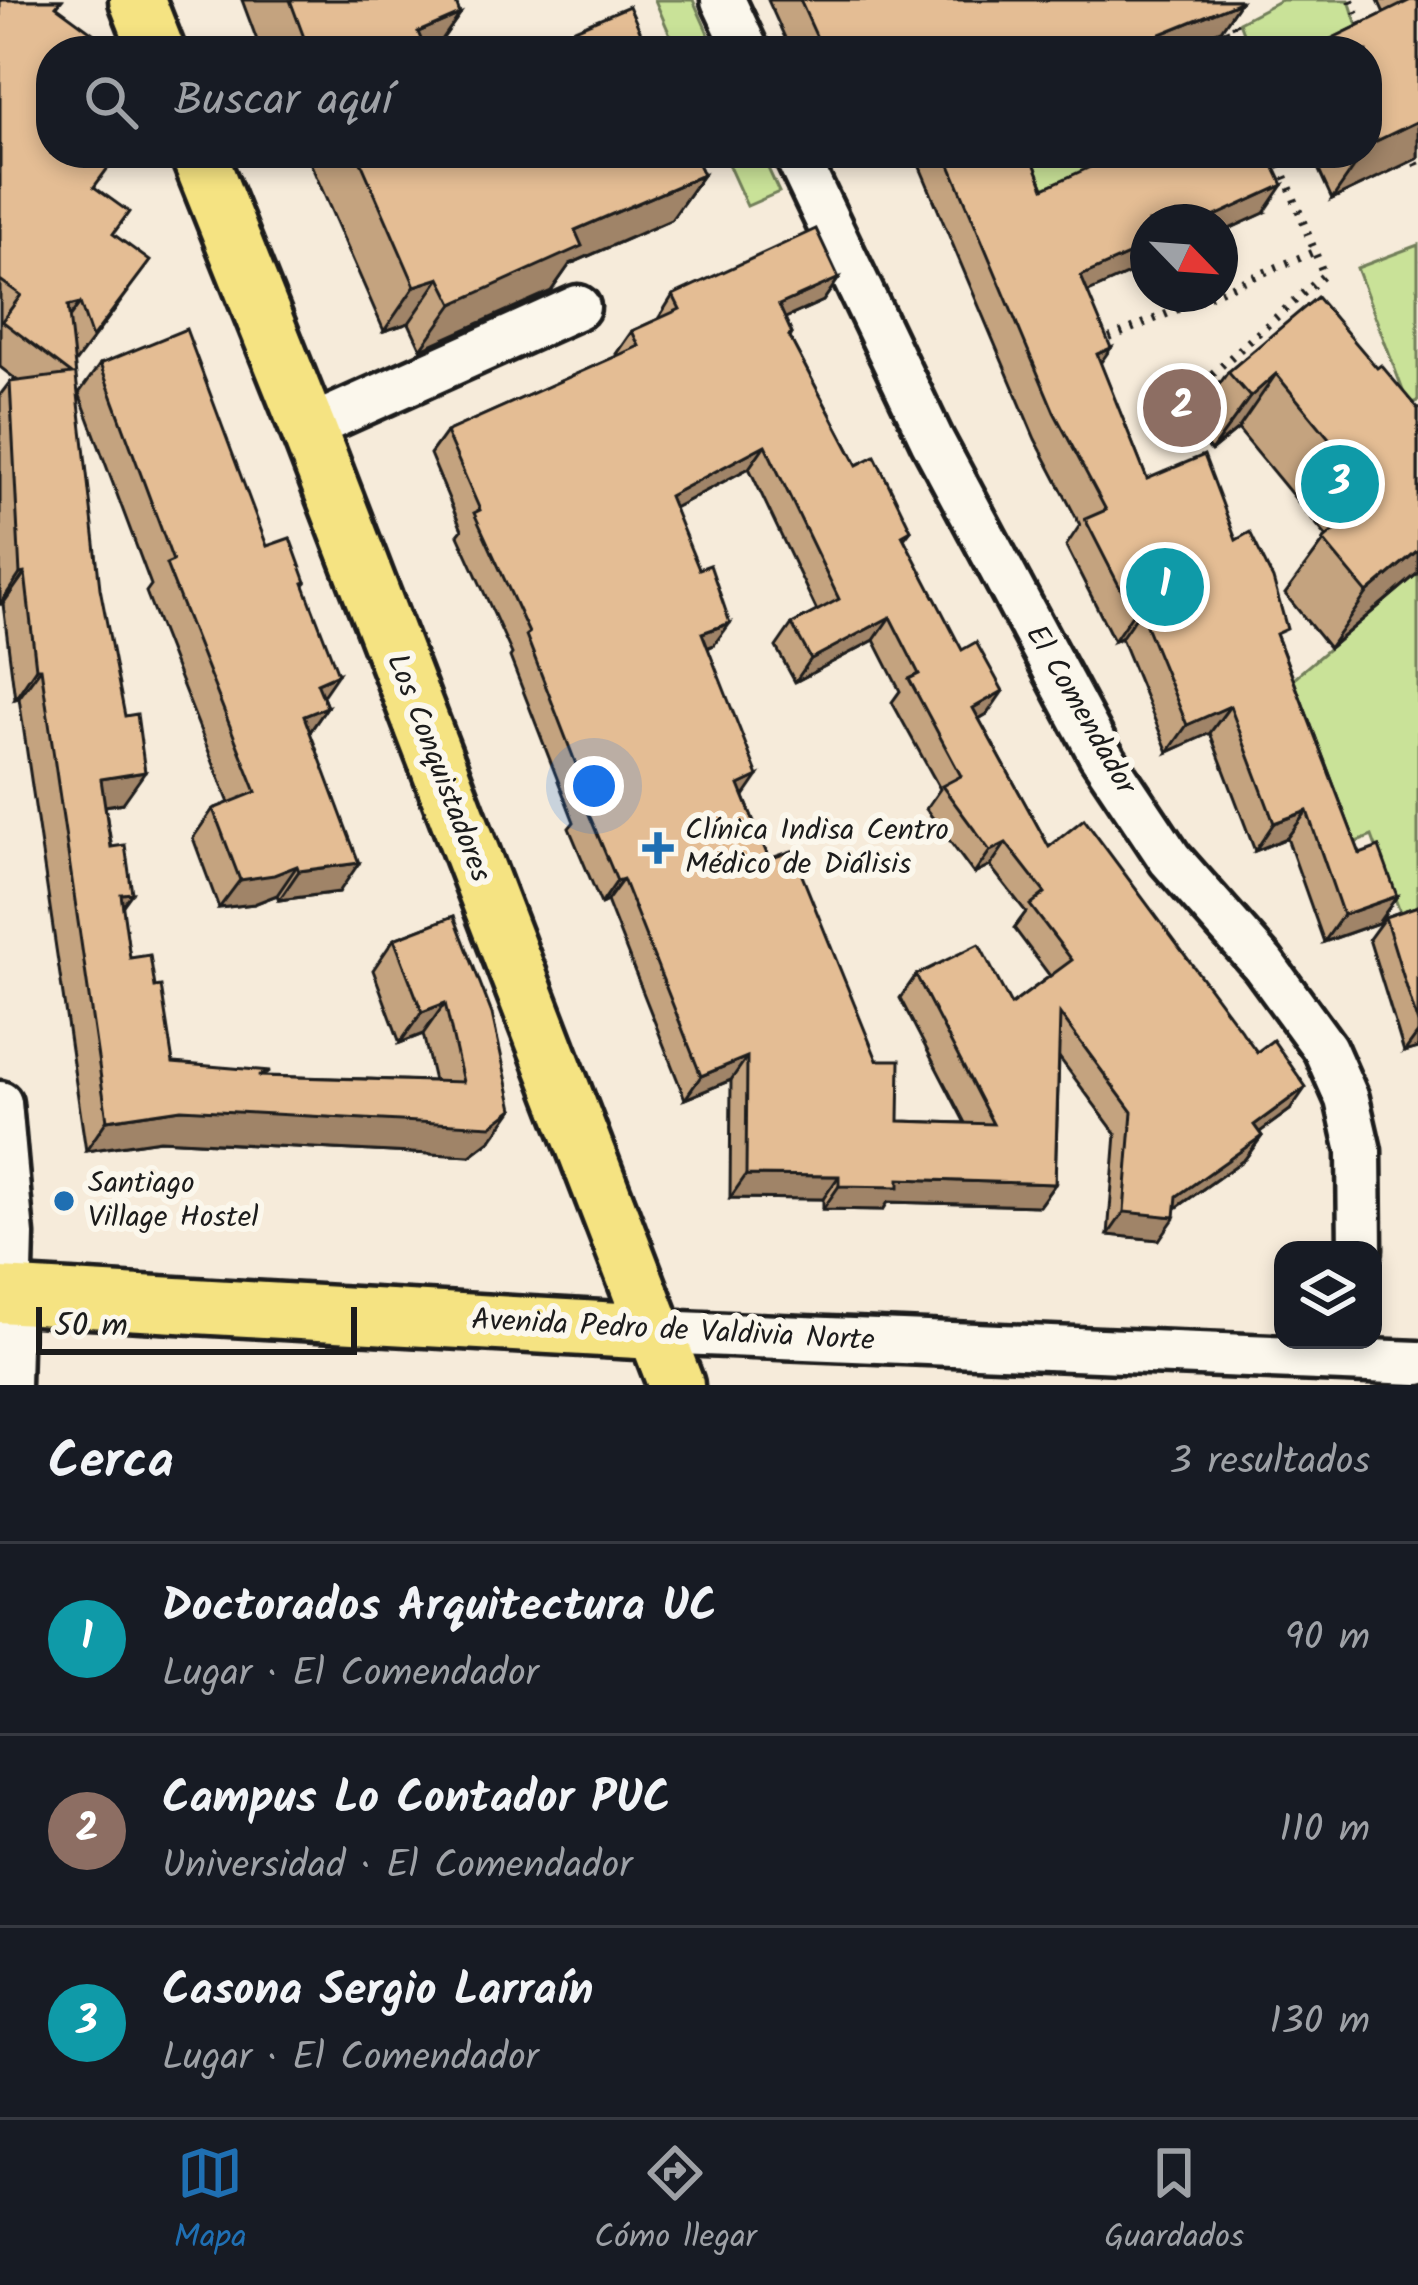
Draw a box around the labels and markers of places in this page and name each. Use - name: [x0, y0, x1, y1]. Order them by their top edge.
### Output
- pin: 2: [1143, 363, 1221, 453]
- pin: 3: [1301, 439, 1379, 529]
- pin: 1: [1126, 542, 1204, 632]
- place label: Clínica Indisa Centro Médico de Diálisis: [685, 807, 949, 889]
- marker: Clínica Indisa Centro Médico de Diálisis: [642, 832, 674, 864]
- place label: Santiago Village Hostel: [88, 1160, 259, 1242]
- marker: Santiago Village Hostel: [51, 1188, 77, 1214]

